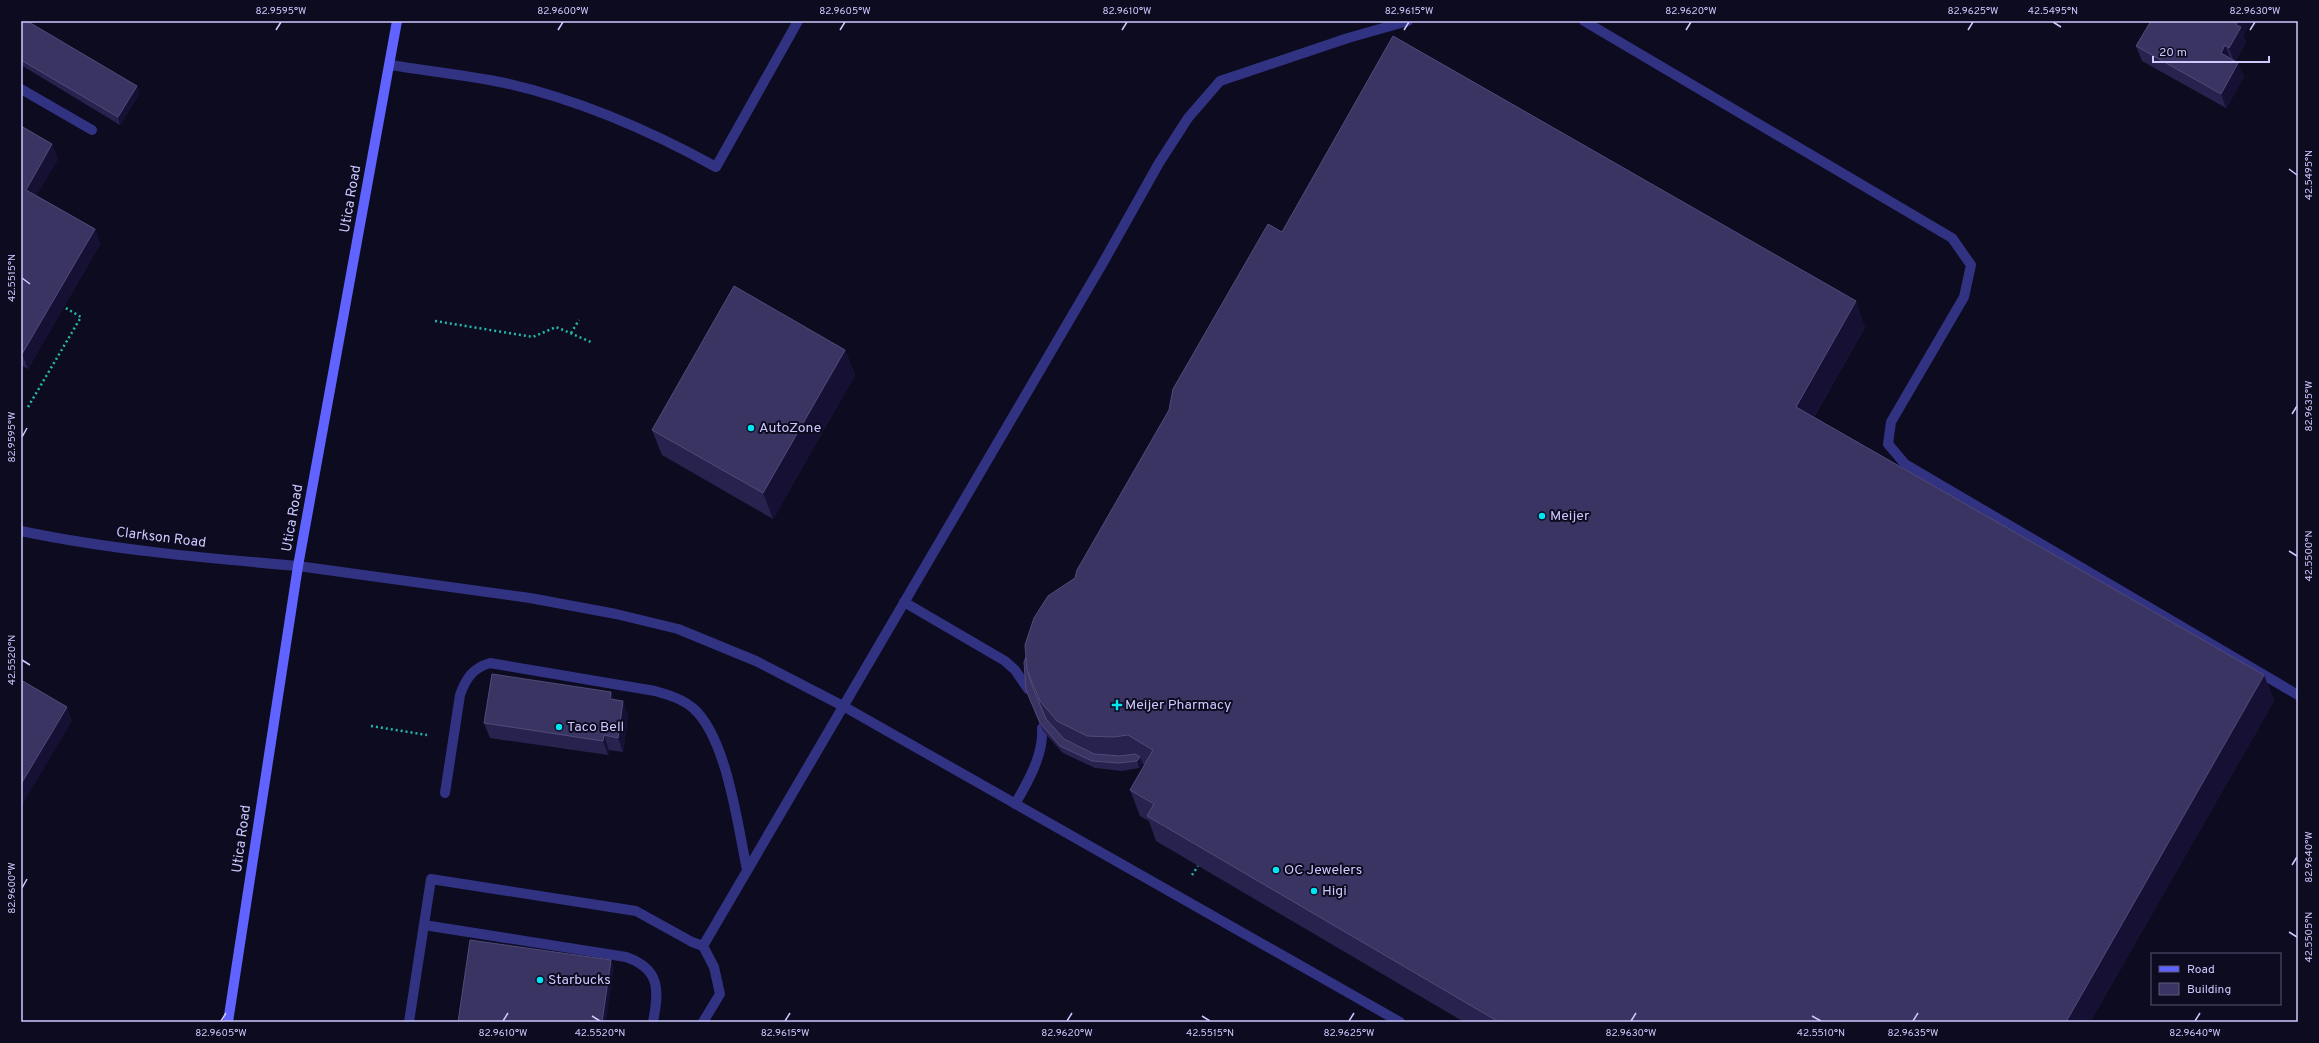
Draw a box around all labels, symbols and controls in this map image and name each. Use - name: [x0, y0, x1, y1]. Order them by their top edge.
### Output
- text: 82.9595°W: [255, 5, 307, 18]
- text: 82.9600°W: [537, 5, 589, 18]
- text: 82.9605°W: [819, 5, 871, 18]
- text: 82.9610°W: [1103, 5, 1151, 18]
- text: 82.9615°W: [1385, 5, 1433, 18]
- text: 82.9620°W: [1665, 5, 1717, 18]
- text: 82.9625°W: [1947, 5, 1999, 18]
- text: 42.5495°N: [2028, 5, 2078, 18]
- text: 82.9630°W: [2229, 5, 2281, 18]
- scale bar: [2153, 38, 2269, 64]
- text: 20 m: [2159, 45, 2187, 61]
- text: 42.5495°N: [2303, 150, 2316, 200]
- street label: Utica Road: [337, 164, 365, 234]
- text: 42.5515°N: [6, 254, 19, 302]
- text: 82.9635°W: [2303, 381, 2316, 431]
- text: 82.9595°W: [6, 411, 19, 463]
- place label: AutoZone: [759, 420, 821, 437]
- marker: AutoZone: [746, 423, 756, 433]
- street label: Utica Road: [279, 483, 307, 553]
- place label: Meijer: [1550, 508, 1590, 525]
- marker: Meijer: [1537, 511, 1547, 521]
- street label: Clarkson Road: [115, 524, 207, 552]
- text: 42.5500°N: [2303, 531, 2316, 581]
- text: 42.5520°N: [6, 635, 19, 685]
- place label: Meijer Pharmacy: [1125, 697, 1231, 714]
- marker: Meijer Pharmacy: [1112, 700, 1122, 710]
- place label: Taco Bell: [567, 719, 624, 736]
- marker: Taco Bell: [554, 722, 564, 732]
- street label: Utica Road: [229, 804, 255, 874]
- text: 82.9640°W: [2303, 831, 2316, 883]
- text: 82.9600°W: [6, 862, 19, 914]
- place label: OC Jewelers: [1284, 862, 1362, 879]
- marker: OC Jewelers: [1271, 865, 1281, 875]
- place label: Higi: [1322, 883, 1347, 900]
- marker: Higi: [1309, 886, 1319, 896]
- text: 42.5505°N: [2303, 912, 2316, 962]
- legend: [2151, 953, 2281, 1005]
- text: Road: [2187, 962, 2215, 978]
- place label: Starbucks: [548, 972, 611, 989]
- marker: Starbucks: [535, 975, 545, 985]
- text: Building: [2187, 982, 2231, 998]
- text: 82.9605°W: [195, 1027, 247, 1040]
- text: 82.9610°W: [479, 1027, 527, 1040]
- text: 42.5520°N: [575, 1027, 625, 1040]
- text: 82.9615°W: [761, 1027, 809, 1040]
- text: 82.9620°W: [1041, 1027, 1093, 1040]
- text: 42.5515°N: [1186, 1027, 1234, 1040]
- text: 82.9625°W: [1323, 1027, 1375, 1040]
- text: 82.9630°W: [1605, 1027, 1657, 1040]
- text: 42.5510°N: [1797, 1027, 1845, 1040]
- text: 82.9635°W: [1888, 1027, 1938, 1040]
- text: 82.9640°W: [2169, 1027, 2221, 1040]

